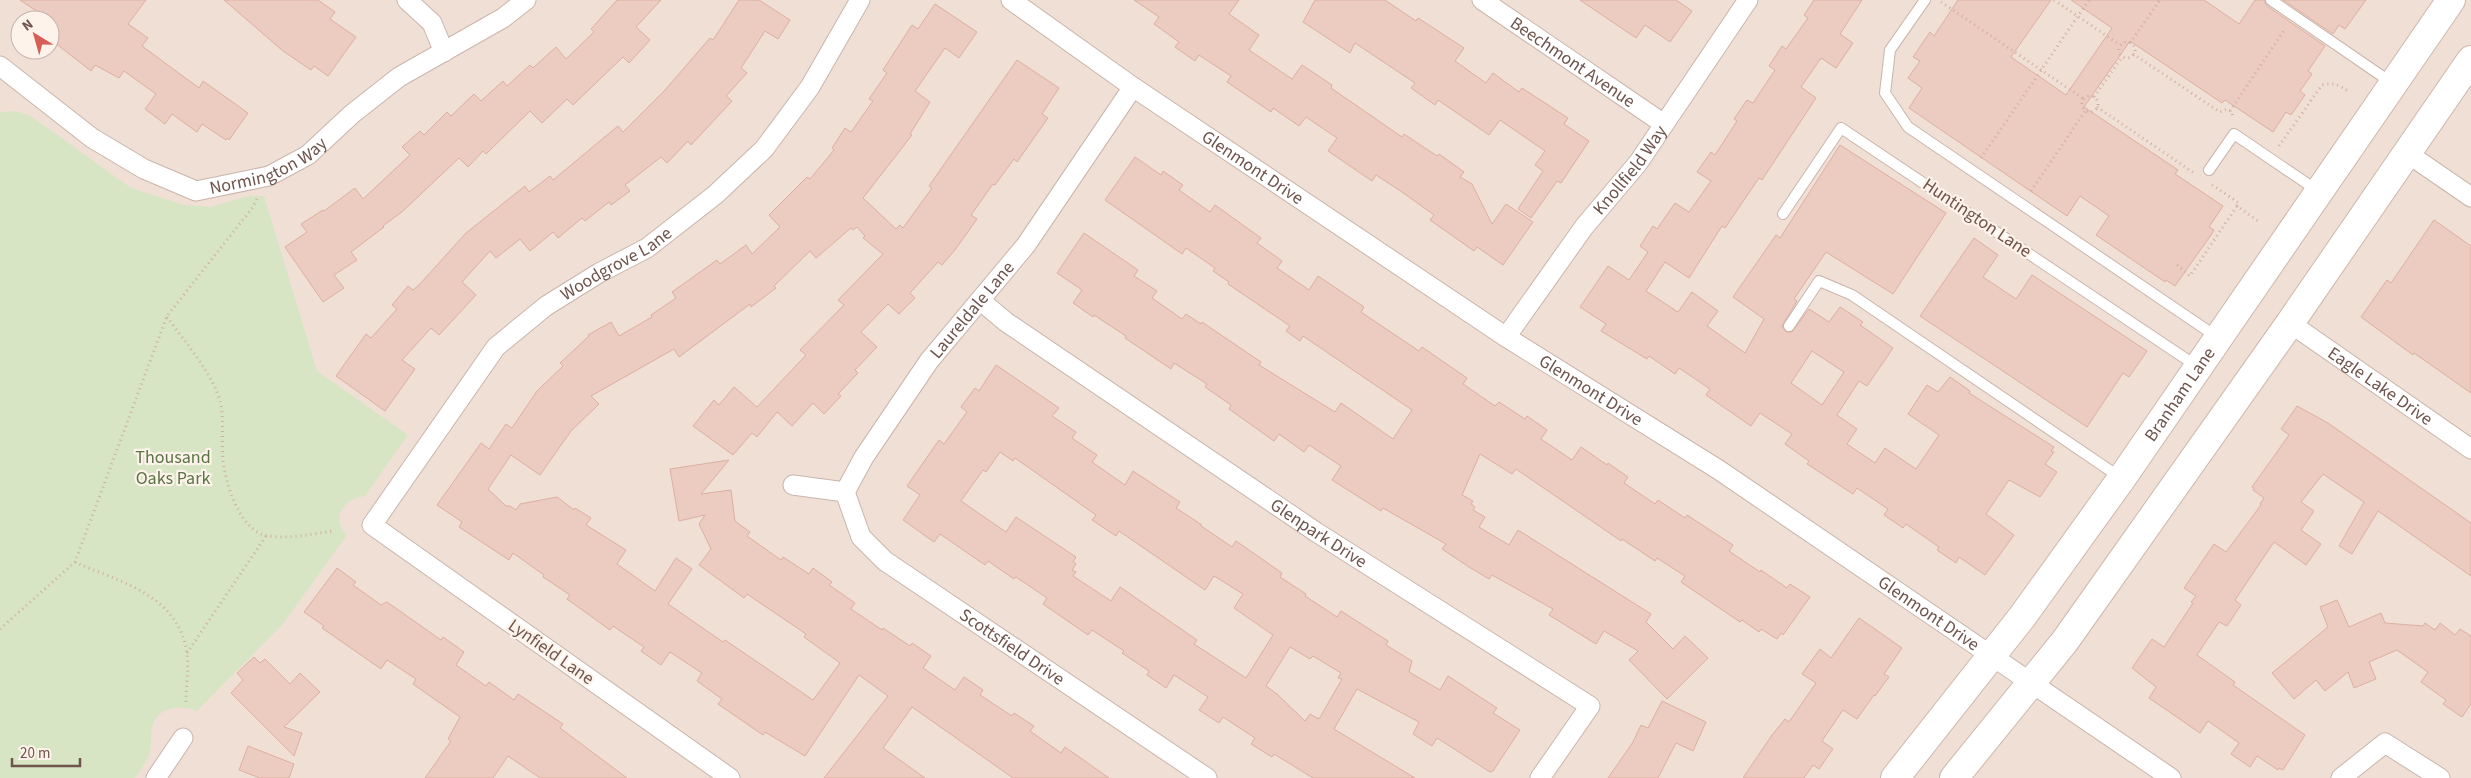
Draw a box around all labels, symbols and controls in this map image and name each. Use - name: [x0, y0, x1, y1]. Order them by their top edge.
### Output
- north arrow: [10, 10, 60, 60]
- street label: Beechmont Avenue: [1505, 10, 1640, 113]
- text: N: [18, 15, 38, 36]
- street label: Knollfield Way: [1587, 120, 1673, 220]
- street label: Glenmont Drive: [1197, 124, 1309, 210]
- street label: Normington Way: [207, 131, 333, 200]
- street label: Huntington Lane: [1918, 172, 2036, 264]
- street label: Woodgrove Lane: [556, 221, 677, 307]
- street label: Laureldale Lane: [924, 256, 1020, 364]
- street label: Eagle Lake Drive: [2323, 341, 2438, 431]
- street label: Branham Lane: [2138, 342, 2221, 446]
- street label: Glenmont Drive: [1534, 348, 1648, 432]
- park label: Thousand Oaks Park: [135, 445, 211, 491]
- street label: Glenpark Drive: [1265, 492, 1372, 574]
- street label: Glenmont Drive: [1873, 570, 1985, 657]
- street label: Scottsfield Drive: [955, 602, 1070, 691]
- street label: Lynfield Lane: [503, 613, 599, 691]
- scale bar: [12, 736, 80, 768]
- text: 20 m: [20, 743, 50, 764]

